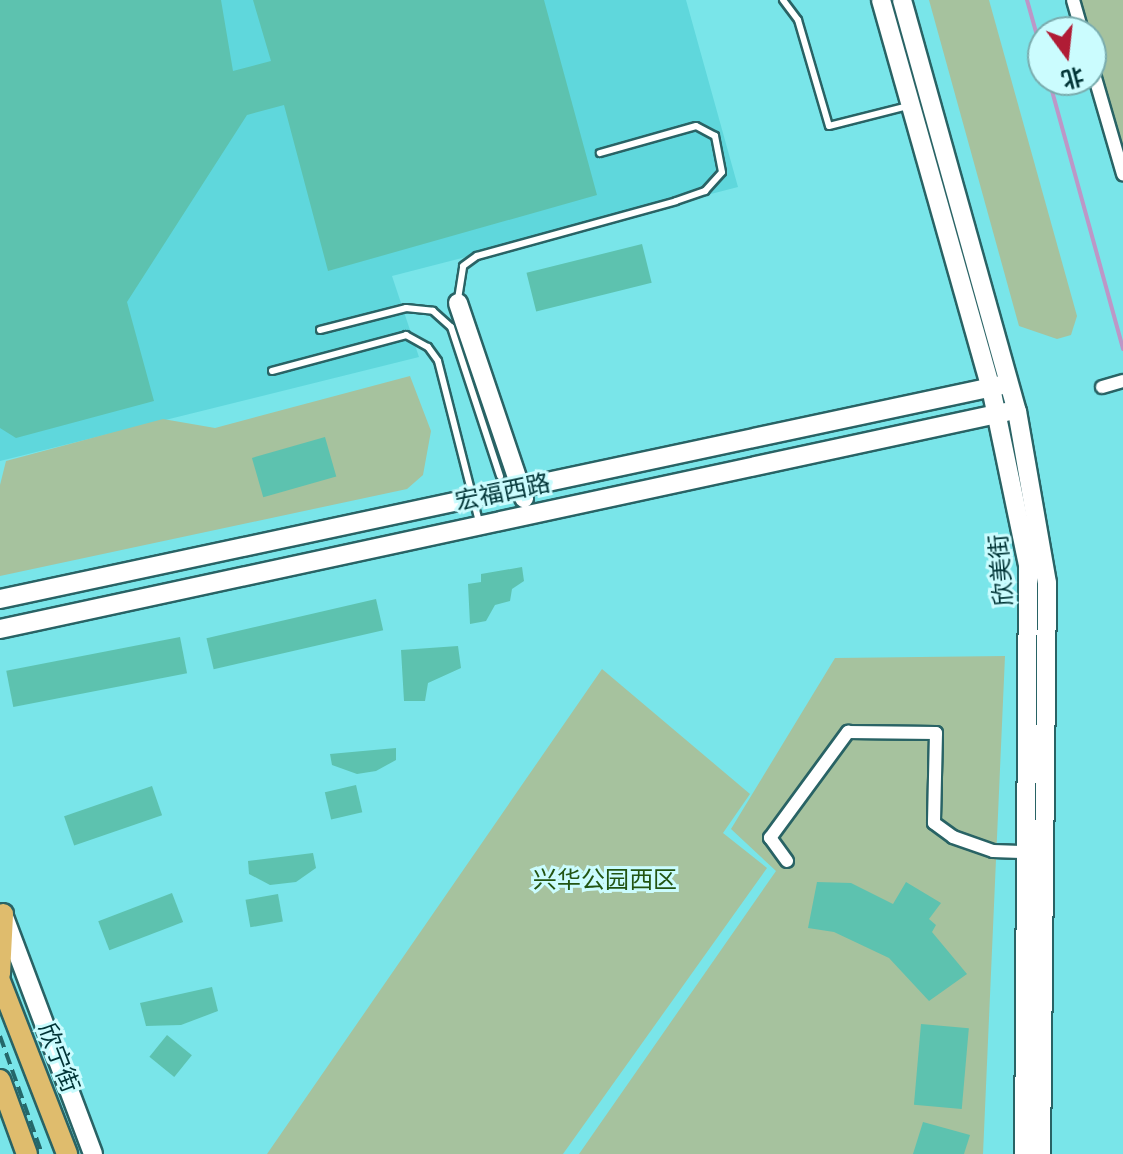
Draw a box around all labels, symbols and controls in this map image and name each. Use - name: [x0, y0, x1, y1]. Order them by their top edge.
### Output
- north arrow: [1027, 16, 1107, 96]
- text: 北: [1059, 63, 1087, 93]
- street label: 宏福西路: [453, 469, 553, 517]
- street label: 欣美街: [985, 533, 1019, 607]
- park label: 兴华公园西区: [533, 867, 677, 895]
- street label: 欣宁街: [32, 1019, 84, 1097]

